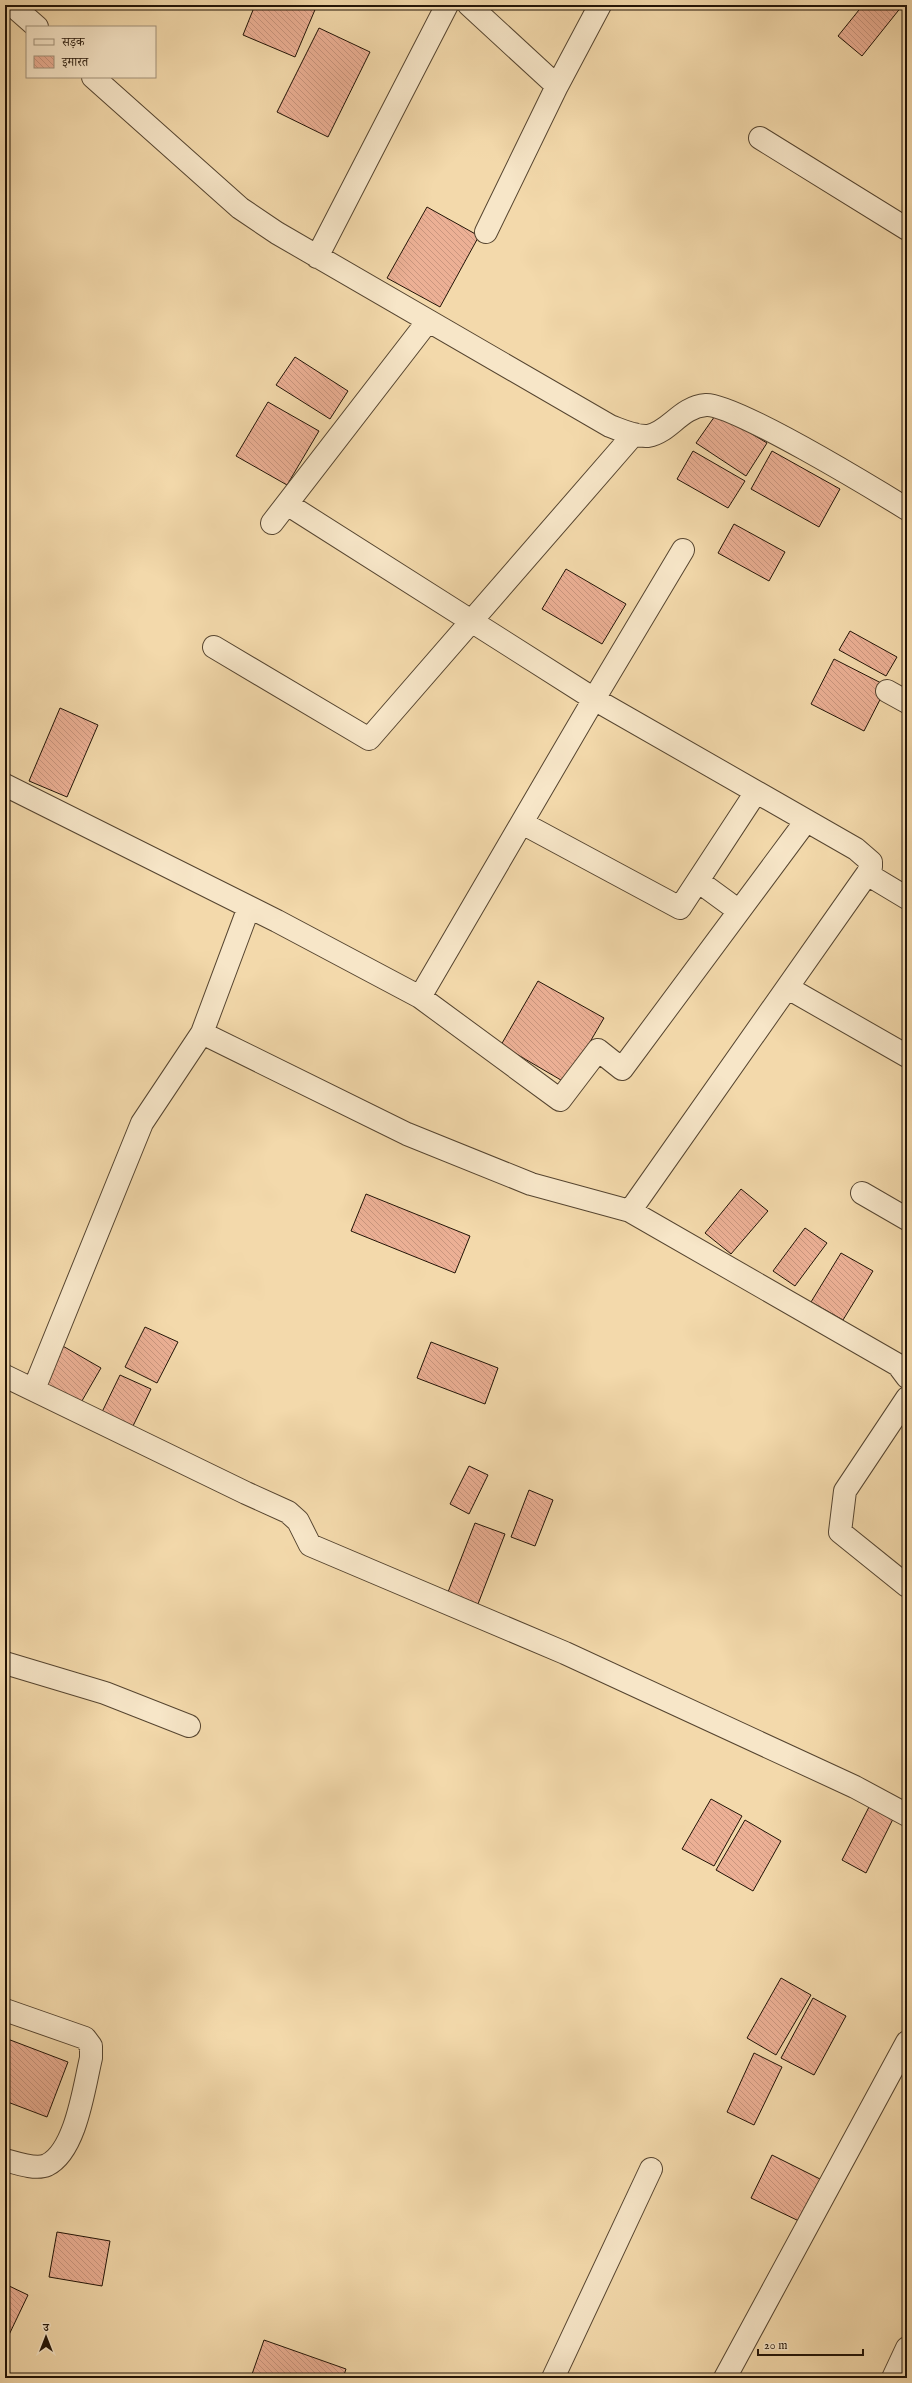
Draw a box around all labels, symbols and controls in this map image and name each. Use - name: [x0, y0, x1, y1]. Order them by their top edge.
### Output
- legend: [26, 26, 156, 78]
- text: सड़क: [61, 35, 86, 50]
- text: इमारत: [61, 55, 89, 70]
- north arrow: [26, 2317, 66, 2357]
- text: उ: [42, 2321, 50, 2335]
- scale bar: [758, 2331, 863, 2357]
- text: 20 m: [764, 2338, 787, 2353]

